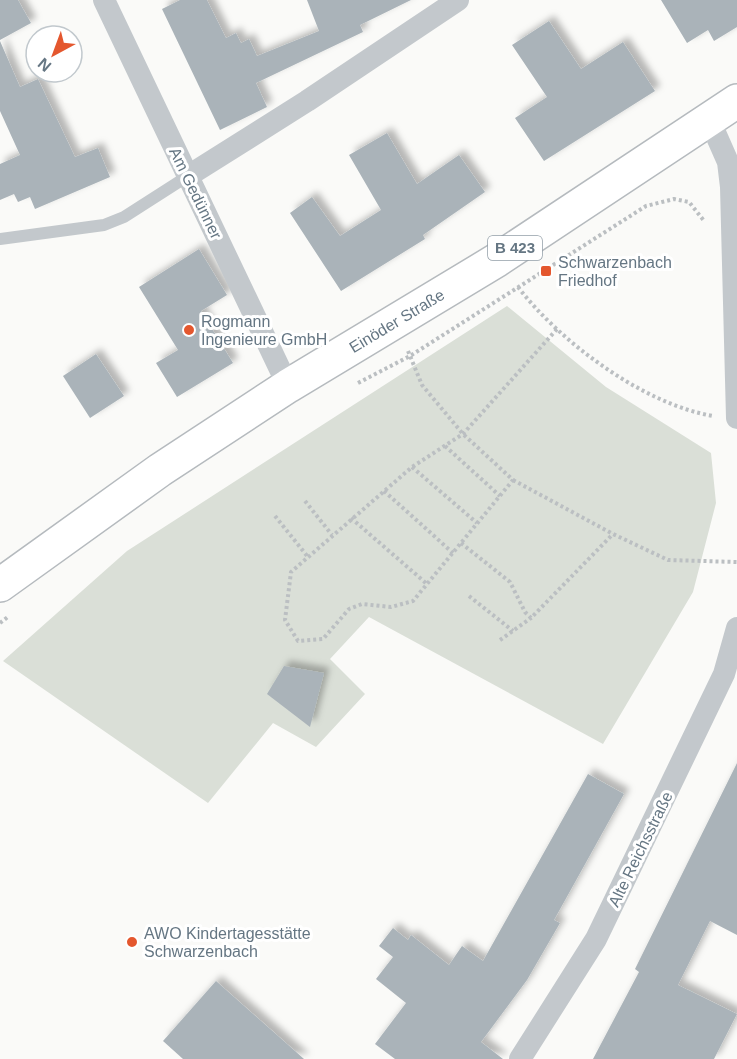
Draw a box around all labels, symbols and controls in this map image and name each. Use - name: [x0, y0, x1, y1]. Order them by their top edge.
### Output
- north arrow: [24, 24, 84, 84]
- text: N: [35, 55, 54, 75]
- street label: Am Gedünner: [166, 145, 225, 242]
- road number: B 423: [488, 236, 542, 260]
- place label: Schwarzenbach Friedhof: [558, 254, 672, 289]
- marker: Schwarzenbach Friedhof: [539, 264, 553, 278]
- street label: Einöder Straße: [346, 286, 447, 356]
- place label: Rogmann Ingenieure GmbH: [201, 313, 327, 348]
- marker: Rogmann Ingenieure GmbH: [182, 323, 196, 337]
- street label: Alte Reichsstraße: [605, 789, 676, 910]
- place label: AWO Kindertagesstätte Schwarzenbach: [144, 925, 311, 960]
- marker: AWO Kindertagesstätte Schwarzenbach: [125, 935, 139, 949]

